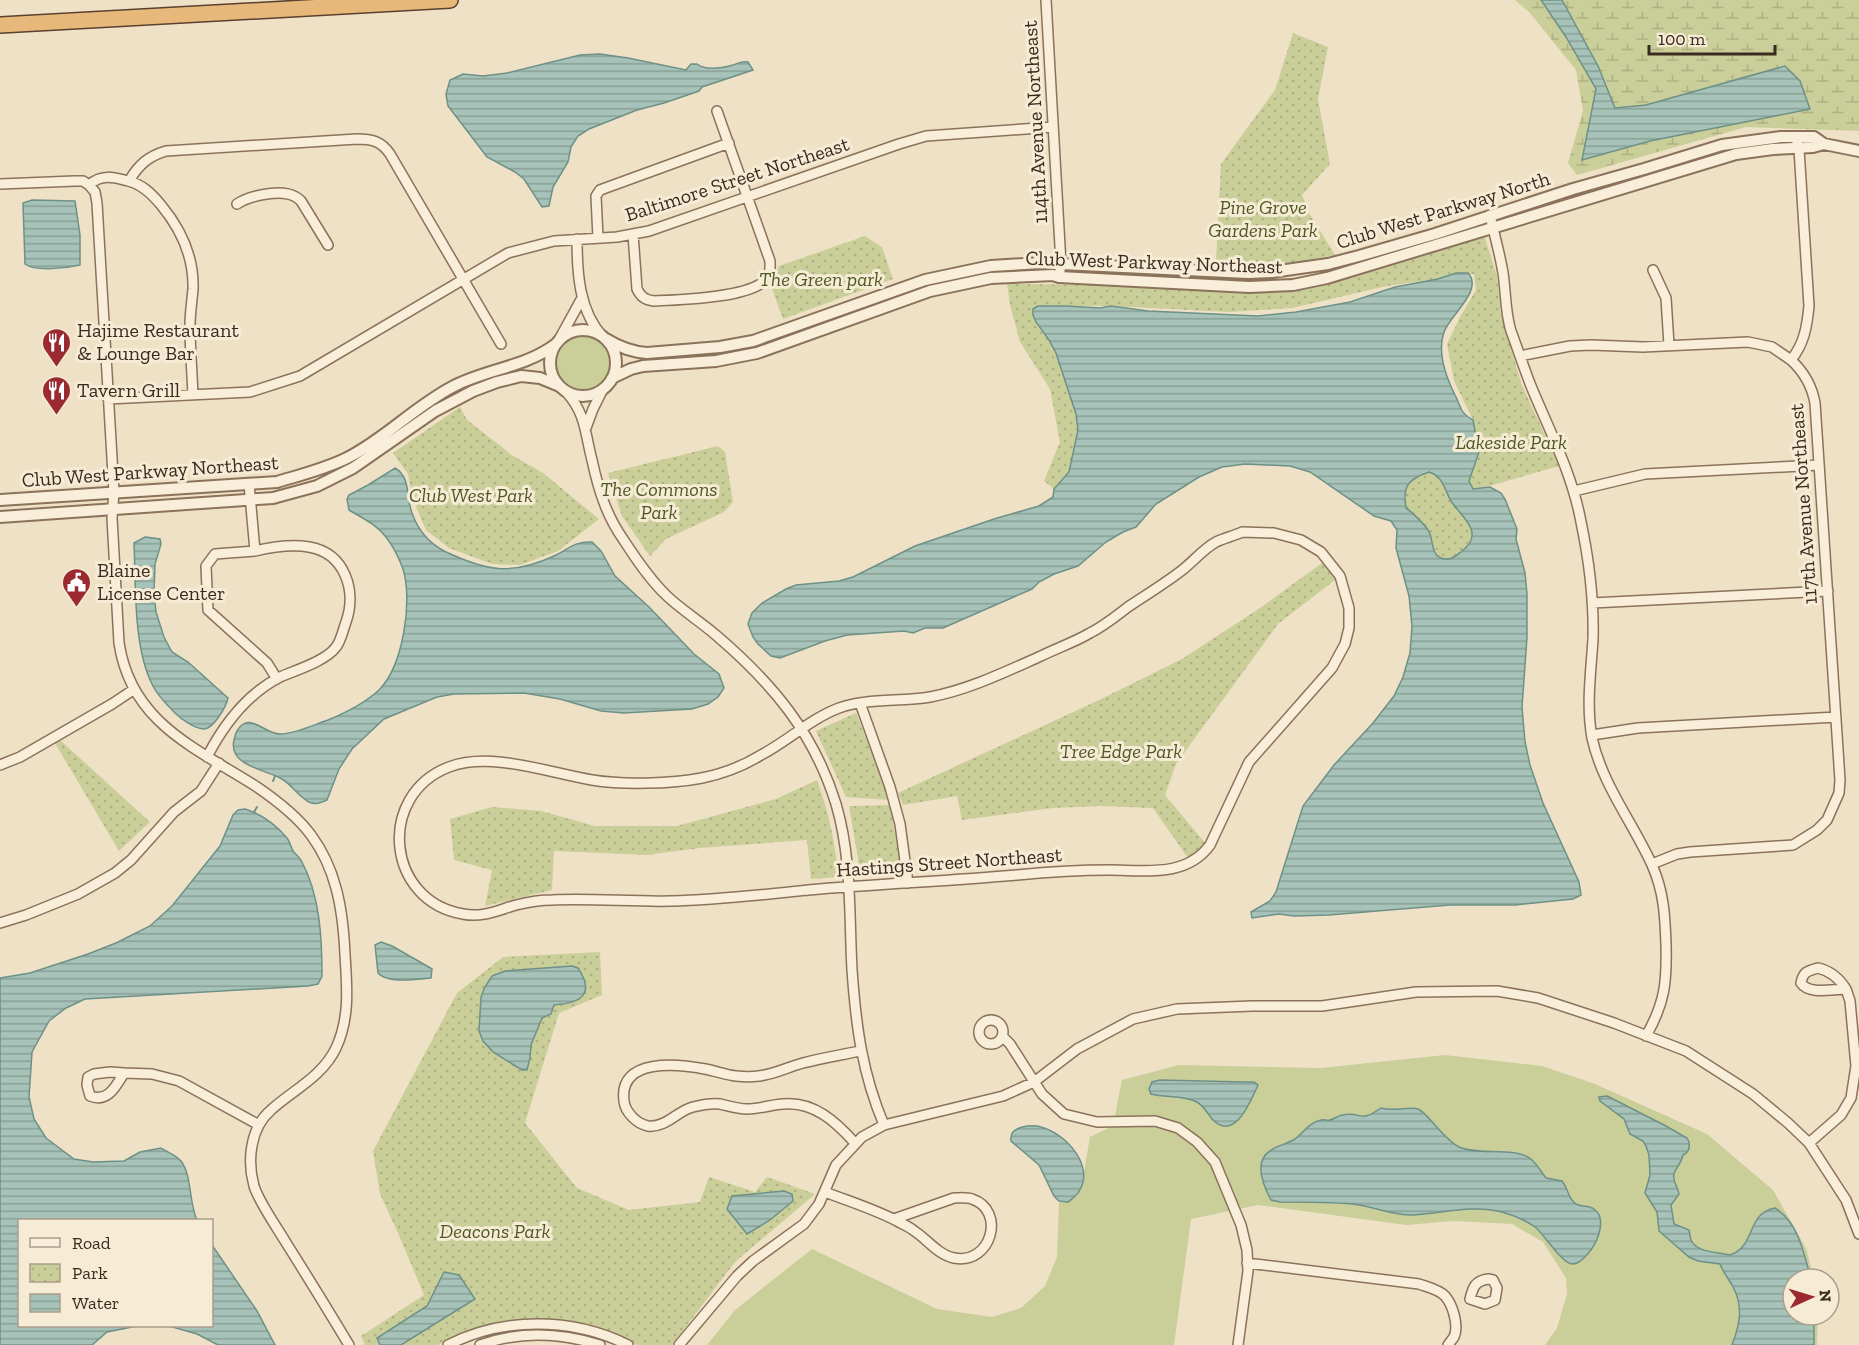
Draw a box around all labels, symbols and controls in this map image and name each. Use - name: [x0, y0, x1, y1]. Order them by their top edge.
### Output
- scale bar: [1649, 18, 1775, 56]
- street label: 114th Avenue Northeast: [1018, 19, 1052, 224]
- text: 100 m: [1658, 28, 1706, 50]
- street label: Baltimore Street Northeast: [622, 131, 853, 227]
- street label: Club West Parkway North: [1333, 166, 1553, 254]
- park label: Pine Grove Gardens Park: [1208, 195, 1318, 242]
- street label: Club West Parkway Northeast: [1025, 246, 1284, 279]
- park label: The Green park: [759, 267, 883, 291]
- place label: Hajime Restaurant & Lounge Bar: [77, 318, 239, 365]
- restaurant icon: Hajime Restaurant & Lounge Bar: [40, 326, 72, 368]
- restaurant icon: Tavern Grill: [40, 374, 72, 416]
- place label: Tavern Grill: [77, 378, 180, 402]
- street label: 117th Avenue Northeast: [1784, 402, 1822, 605]
- park label: Lakeside Park: [1455, 430, 1567, 454]
- street label: Club West Parkway Northeast: [21, 450, 280, 492]
- park label: The Commons Park: [600, 477, 718, 524]
- park label: Club West Park: [409, 483, 533, 507]
- place label: Blaine License Center: [97, 558, 225, 605]
- public building icon: Blaine License Center: [60, 566, 92, 608]
- park label: Tree Edge Park: [1060, 739, 1182, 763]
- street label: Hastings Street Northeast: [835, 842, 1063, 882]
- legend: [18, 1219, 213, 1327]
- park label: Deacons Park: [440, 1219, 551, 1243]
- text: Road: [72, 1232, 111, 1254]
- text: Park: [72, 1262, 108, 1284]
- north arrow: [1781, 1267, 1841, 1327]
- text: N: [1816, 1289, 1835, 1303]
- text: Water: [72, 1292, 119, 1314]

